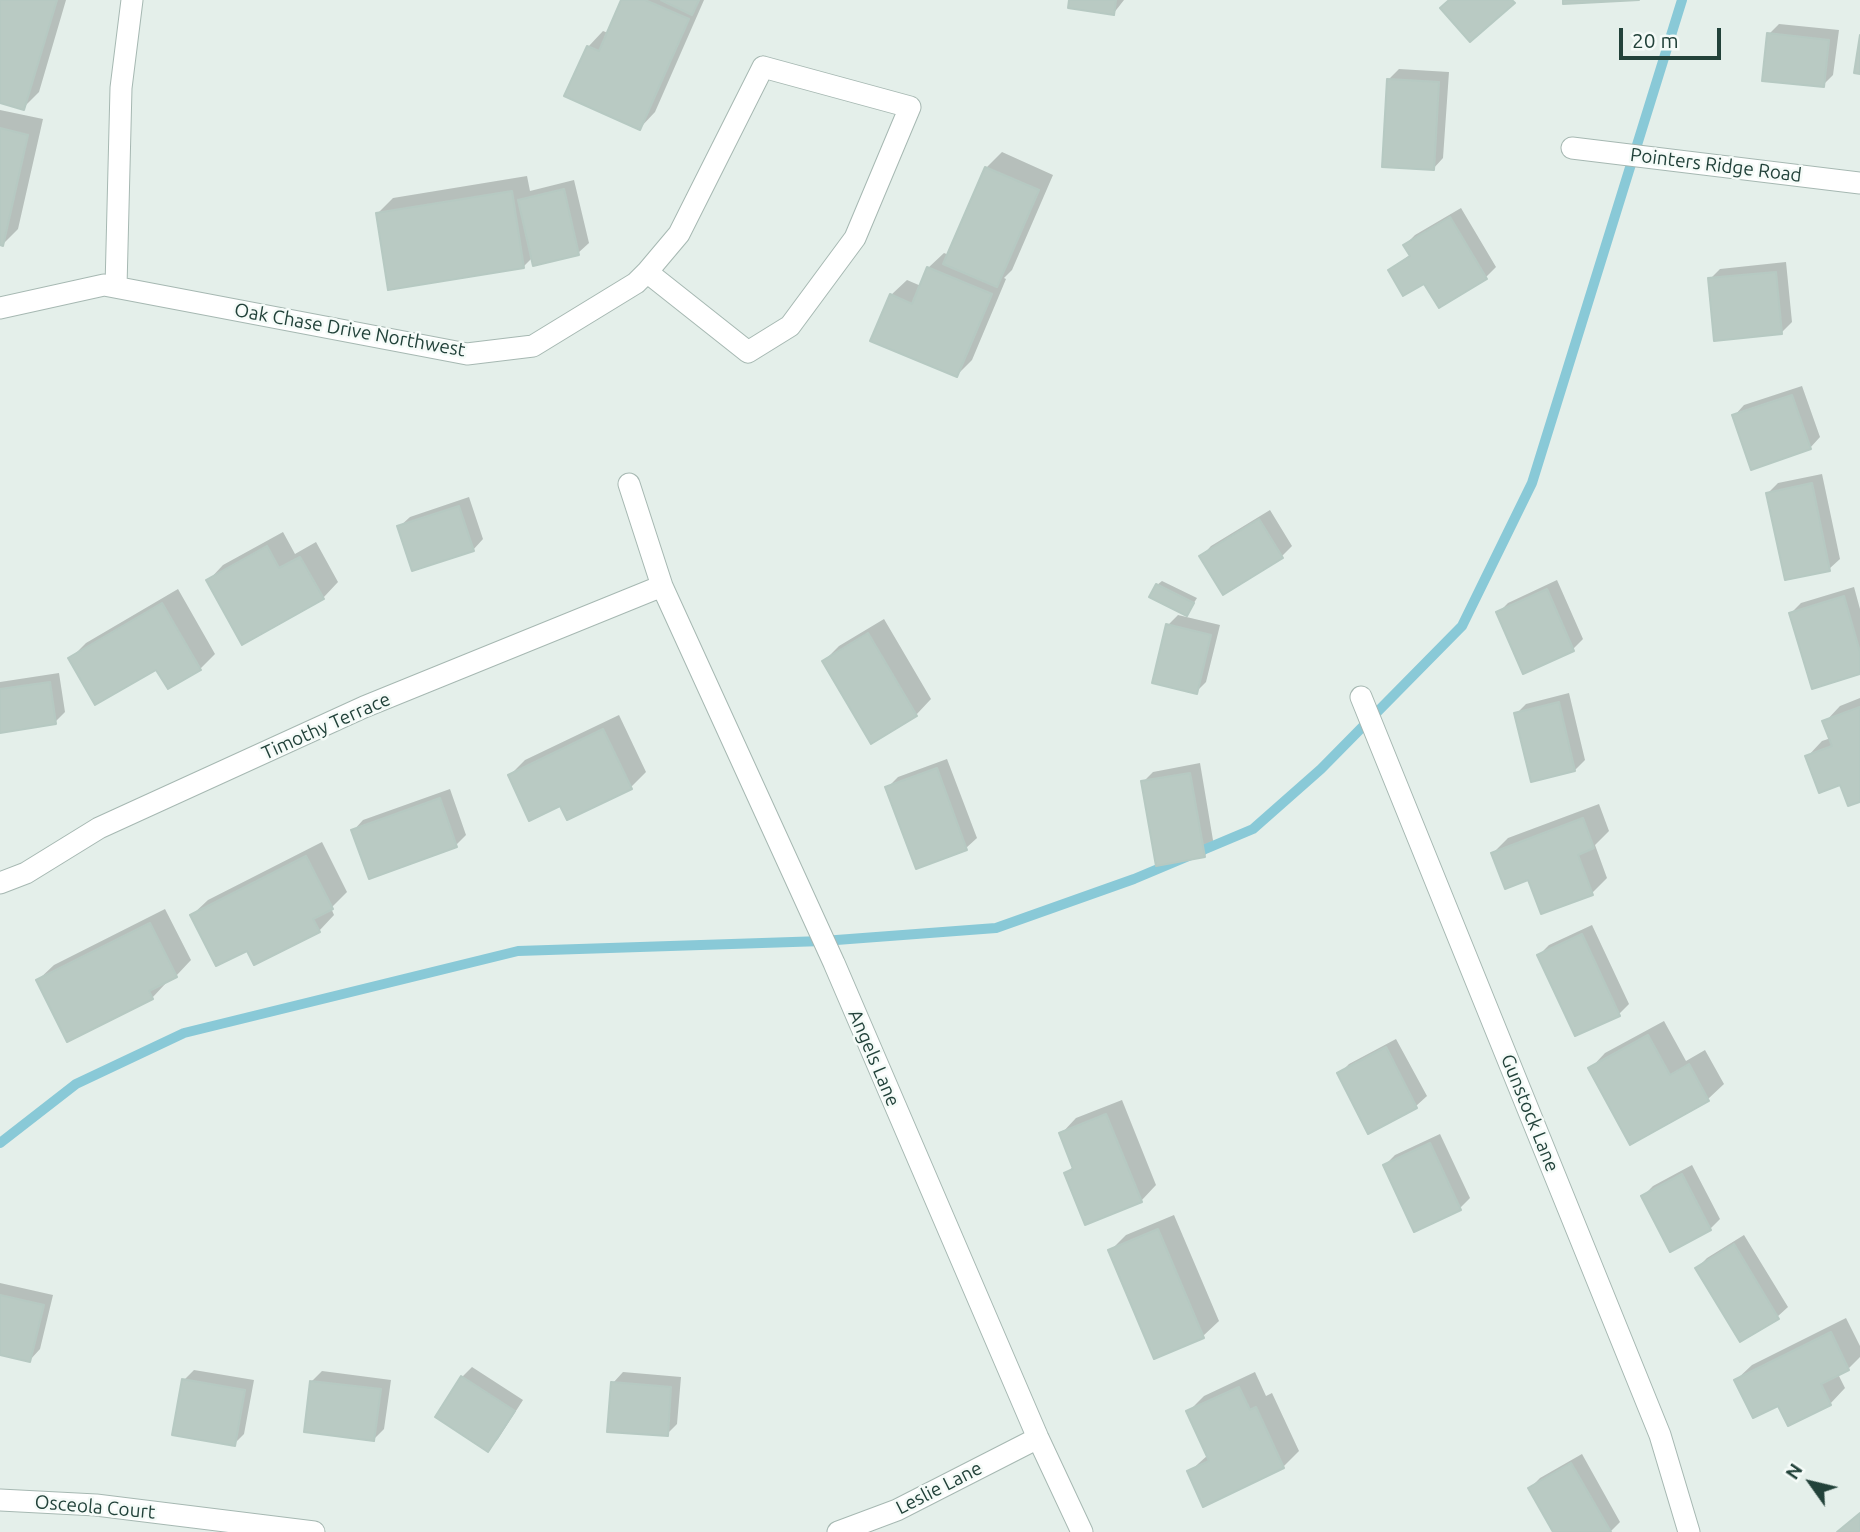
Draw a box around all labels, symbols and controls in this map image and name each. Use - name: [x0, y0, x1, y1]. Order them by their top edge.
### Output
- scale bar: [1622, 14, 1724, 58]
- text: 20 m: [1632, 28, 1679, 52]
- street label: Pointers Ridge Road: [1629, 143, 1803, 187]
- street label: Oak Chase Drive Northwest: [233, 298, 467, 362]
- street label: Timothy Terrace: [258, 687, 394, 765]
- street label: Angels Lane: [843, 1006, 905, 1110]
- street label: Gunstock Lane: [1496, 1051, 1564, 1175]
- north arrow: [1776, 1448, 1846, 1518]
- street label: Leslie Lane: [892, 1457, 986, 1519]
- text: N: [1781, 1459, 1807, 1483]
- street label: Osceola Court: [34, 1490, 156, 1524]

